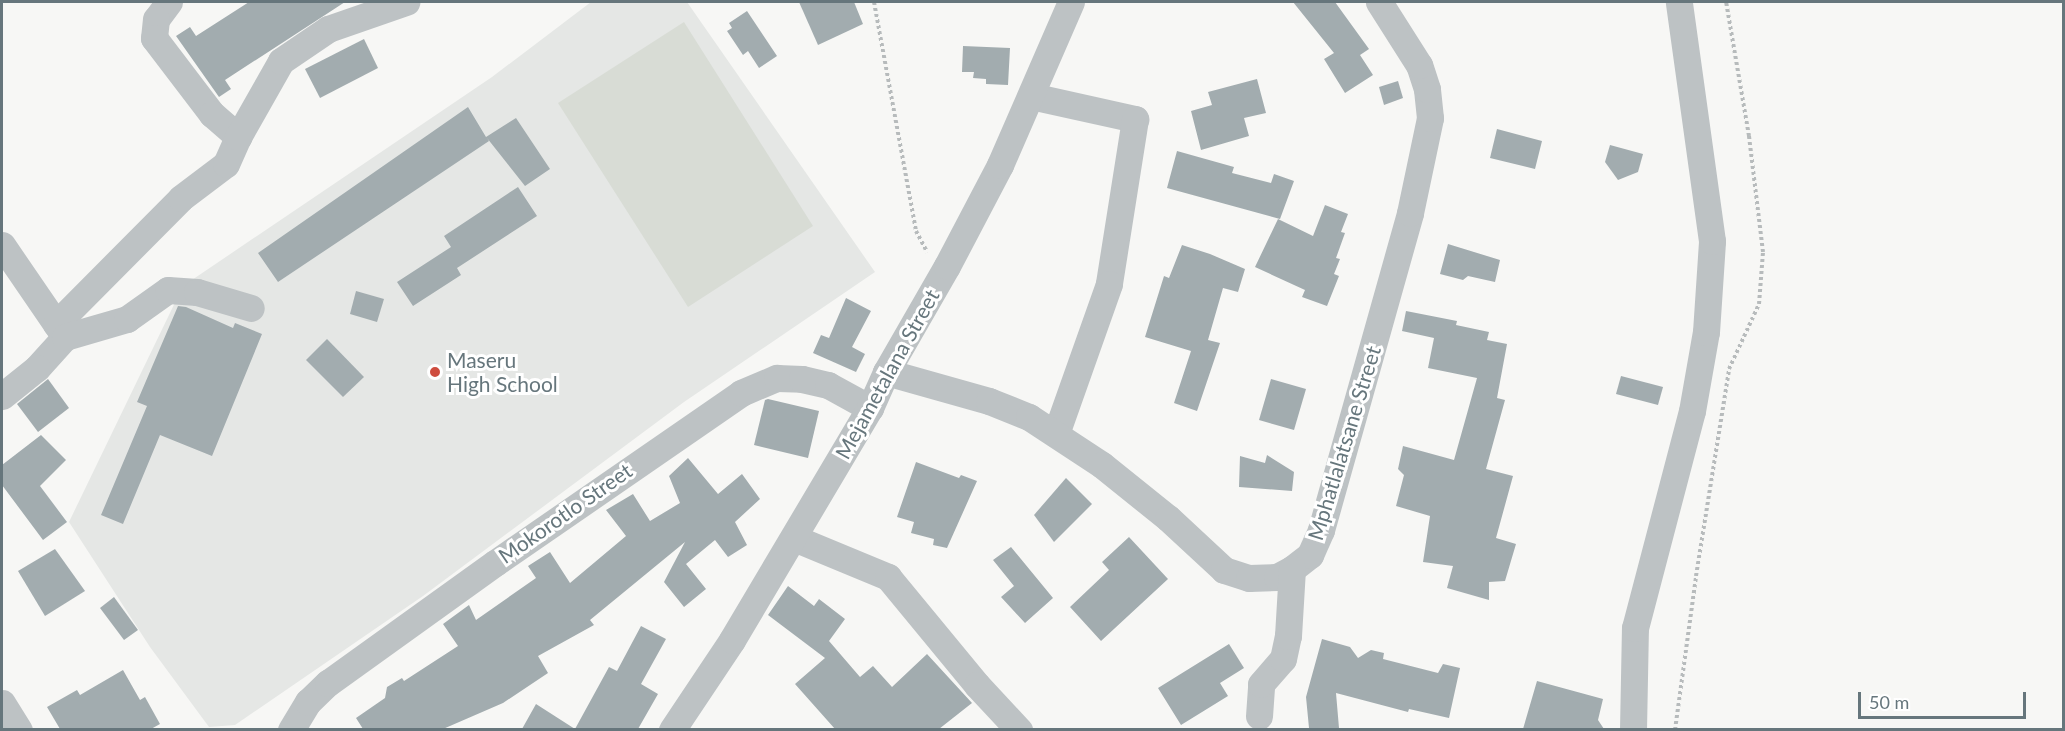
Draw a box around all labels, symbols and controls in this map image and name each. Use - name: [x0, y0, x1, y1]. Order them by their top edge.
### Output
- street label: Mejametalana Street: [830, 285, 944, 463]
- street label: Mphatlalatsane Street: [1302, 343, 1386, 543]
- place label: Maseru High School: [447, 347, 558, 397]
- marker: Maseru High School: [428, 365, 442, 379]
- street label: Mokorotlo Street: [493, 458, 637, 568]
- scale bar: [1861, 680, 2029, 718]
- text: 50 m: [1869, 691, 1909, 713]

